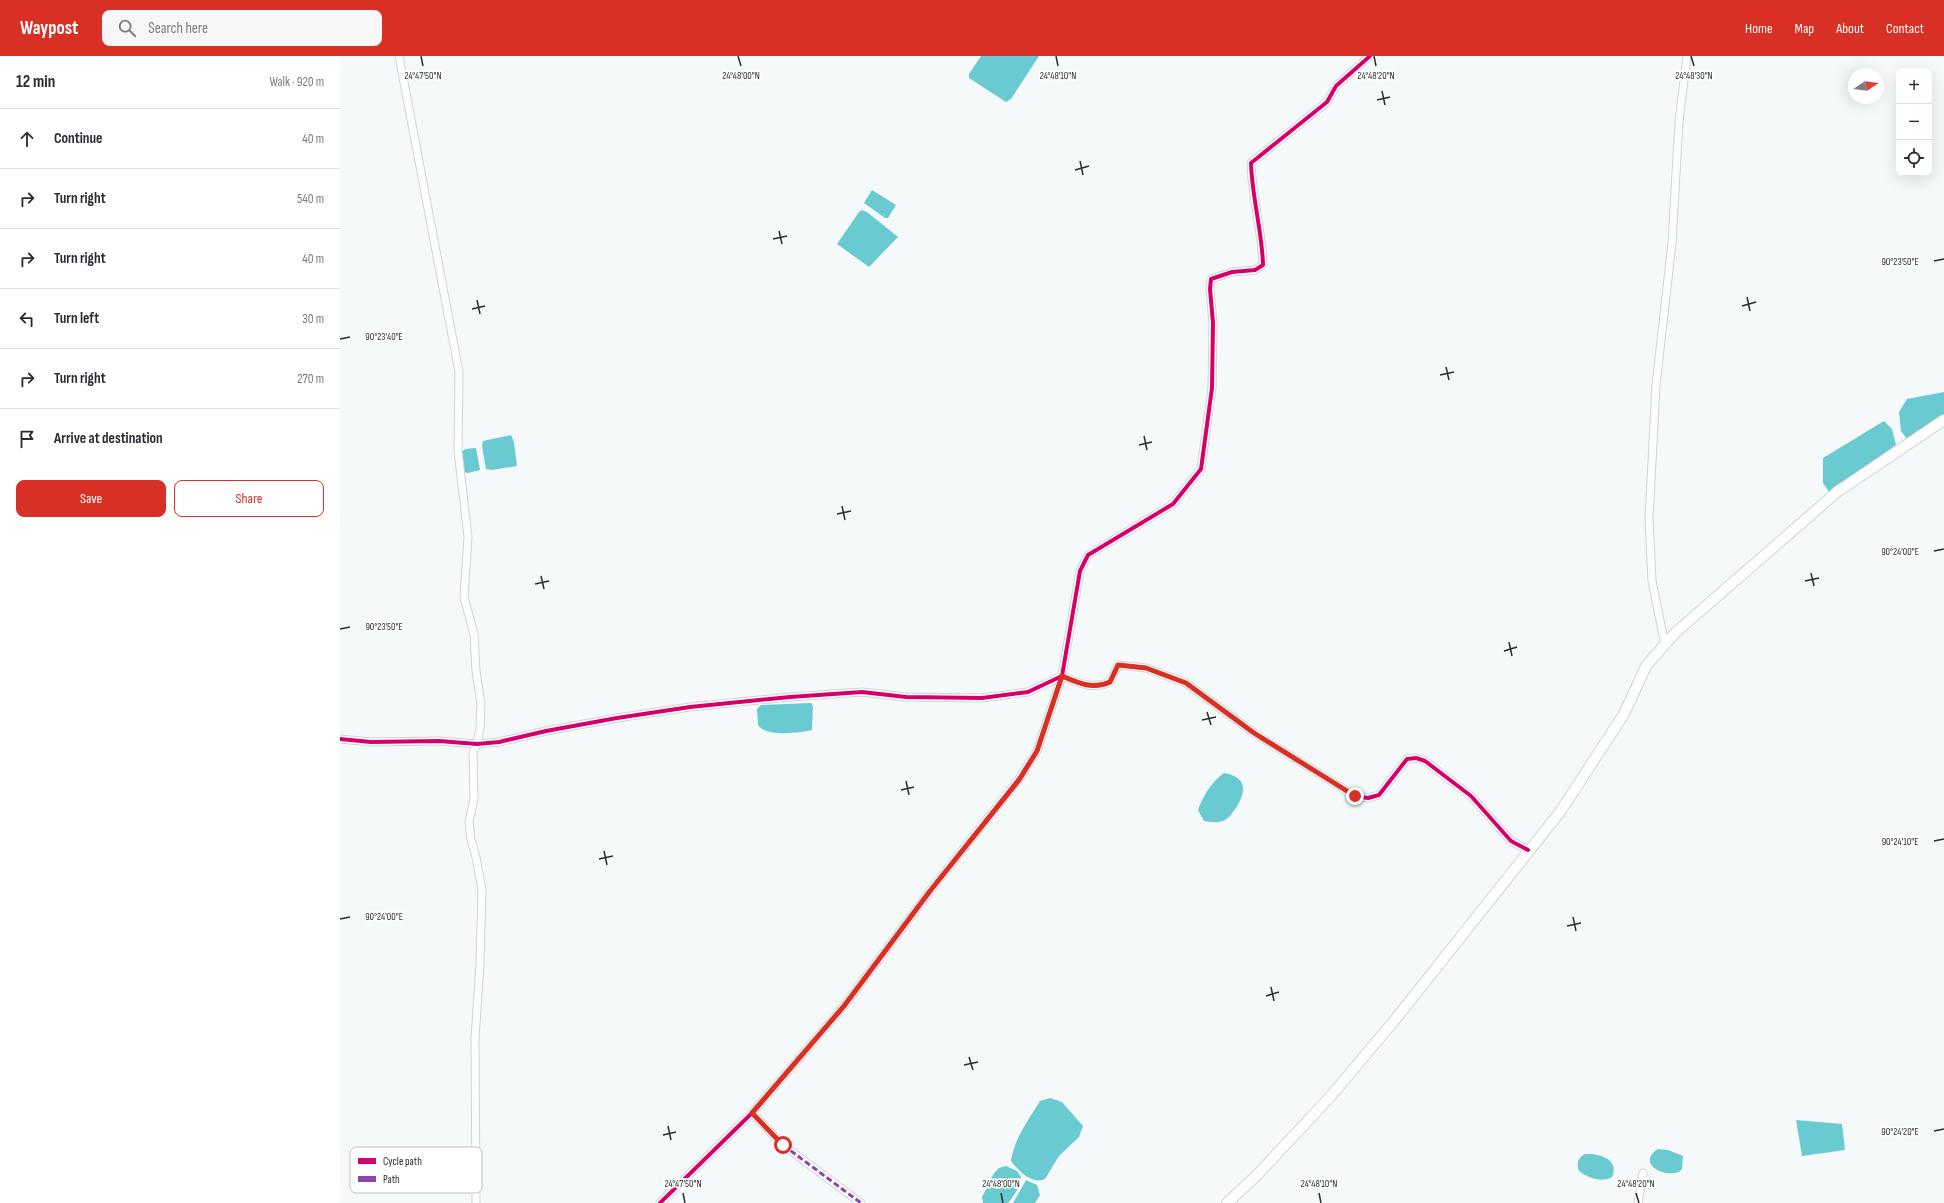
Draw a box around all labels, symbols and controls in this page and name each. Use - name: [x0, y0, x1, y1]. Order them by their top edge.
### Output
- search box: [102, 10, 382, 46]
- text: Waypost: [20, 17, 78, 40]
- icon: search: [116, 17, 138, 39]
- text: Search here: [148, 19, 208, 38]
- text: Home: [1745, 20, 1773, 37]
- text: Map: [1795, 20, 1814, 37]
- text: About: [1836, 20, 1864, 37]
- text: Contact: [1886, 20, 1924, 37]
- north arrow: [1848, 68, 1884, 104]
- map controls: [1896, 68, 1932, 176]
- button: +: [1896, 68, 1932, 104]
- text: 24°47'50"N: [404, 70, 442, 82]
- text: 24°48'00"N: [722, 70, 760, 82]
- text: 24°48'10"N: [1040, 70, 1076, 82]
- text: 24°48'20"N: [1357, 70, 1395, 82]
- text: 24°48'30"N: [1675, 70, 1713, 82]
- text: 12 min: [16, 72, 55, 92]
- text: Walk · 920 m: [269, 74, 324, 90]
- button: −: [1896, 104, 1932, 140]
- icon: ahead: [16, 128, 38, 150]
- text: Continue: [54, 129, 103, 148]
- text: 40 m: [302, 131, 324, 147]
- button: locate: [1896, 140, 1932, 176]
- icon: right: [16, 188, 38, 210]
- text: Turn right: [54, 189, 106, 208]
- text: 540 m: [297, 191, 324, 207]
- icon: right: [16, 248, 38, 270]
- text: Turn right: [54, 249, 106, 268]
- text: 40 m: [302, 251, 324, 267]
- text: 90°23'50"E: [1881, 256, 1919, 268]
- icon: left: [16, 308, 38, 330]
- text: Turn left: [54, 309, 99, 328]
- text: 30 m: [302, 311, 324, 327]
- text: 90°23'40"E: [365, 331, 403, 343]
- icon: right: [16, 368, 38, 390]
- text: Turn right: [54, 369, 106, 388]
- text: 270 m: [297, 371, 324, 387]
- icon: arrive: [16, 428, 38, 450]
- text: Arrive at destination: [54, 429, 163, 448]
- button: Save: [16, 480, 166, 517]
- button: Share: [174, 480, 324, 517]
- text: 90°24'00"E: [1881, 546, 1919, 558]
- text: 90°23'50"E: [365, 621, 403, 633]
- route end: [1346, 787, 1364, 805]
- text: 90°24'10"E: [1882, 836, 1918, 848]
- text: 90°24'00"E: [365, 911, 403, 923]
- text: 90°24'20"E: [1881, 1126, 1919, 1138]
- route start: [774, 1136, 792, 1154]
- legend: [350, 1147, 482, 1193]
- text: Cycle path: [383, 1155, 422, 1168]
- text: Path: [383, 1173, 400, 1186]
- text: 24°47'50"N: [664, 1178, 702, 1190]
- text: 24°48'00"N: [982, 1178, 1020, 1190]
- text: 24°48'10"N: [1301, 1178, 1337, 1190]
- text: 24°48'20"N: [1617, 1178, 1655, 1190]

